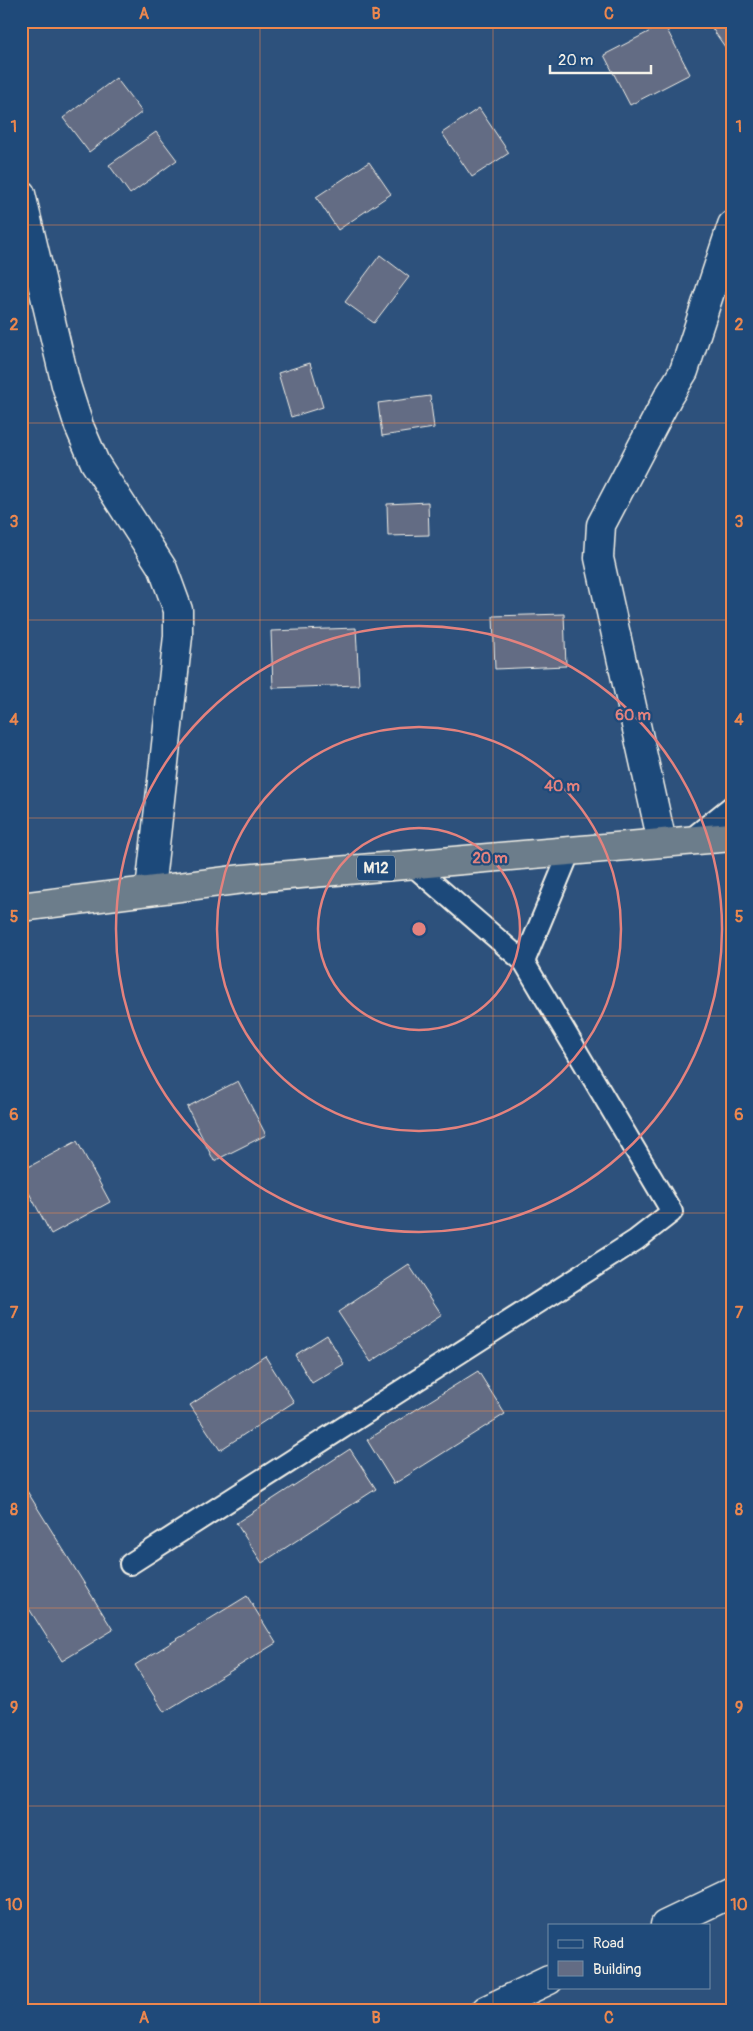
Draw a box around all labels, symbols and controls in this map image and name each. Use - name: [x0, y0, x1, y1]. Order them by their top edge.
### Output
- text: A: [139, 4, 150, 24]
- text: B: [371, 4, 381, 24]
- text: C: [604, 4, 614, 24]
- scale bar: [550, 42, 652, 74]
- text: 20 m: [558, 51, 593, 70]
- text: 1: [11, 117, 17, 137]
- text: 1: [736, 117, 742, 137]
- text: 2: [10, 315, 19, 335]
- text: 2: [735, 315, 744, 335]
- text: 3: [10, 512, 19, 532]
- text: 3: [735, 512, 744, 532]
- text: 60 m: [615, 706, 651, 725]
- text: 4: [9, 710, 19, 730]
- text: 4: [734, 710, 744, 730]
- text: 40 m: [544, 777, 580, 796]
- text: 20 m: [472, 849, 508, 868]
- road number: M12: [357, 856, 395, 880]
- text: 5: [10, 907, 19, 927]
- text: 5: [735, 907, 744, 927]
- centre of rings: [410, 920, 428, 938]
- text: 6: [9, 1105, 19, 1125]
- text: 6: [734, 1105, 744, 1125]
- text: 7: [10, 1303, 19, 1323]
- text: 7: [735, 1303, 744, 1323]
- text: 8: [10, 1500, 18, 1520]
- text: 8: [735, 1500, 743, 1520]
- text: 9: [10, 1698, 18, 1718]
- text: 9: [735, 1698, 743, 1718]
- text: 10: [5, 1895, 23, 1915]
- text: 10: [730, 1895, 748, 1915]
- legend: [548, 1924, 710, 1988]
- text: Road: [593, 1934, 624, 1953]
- text: Building: [593, 1960, 641, 1979]
- text: A: [139, 2008, 150, 2028]
- text: B: [371, 2008, 381, 2028]
- text: C: [604, 2008, 614, 2028]

